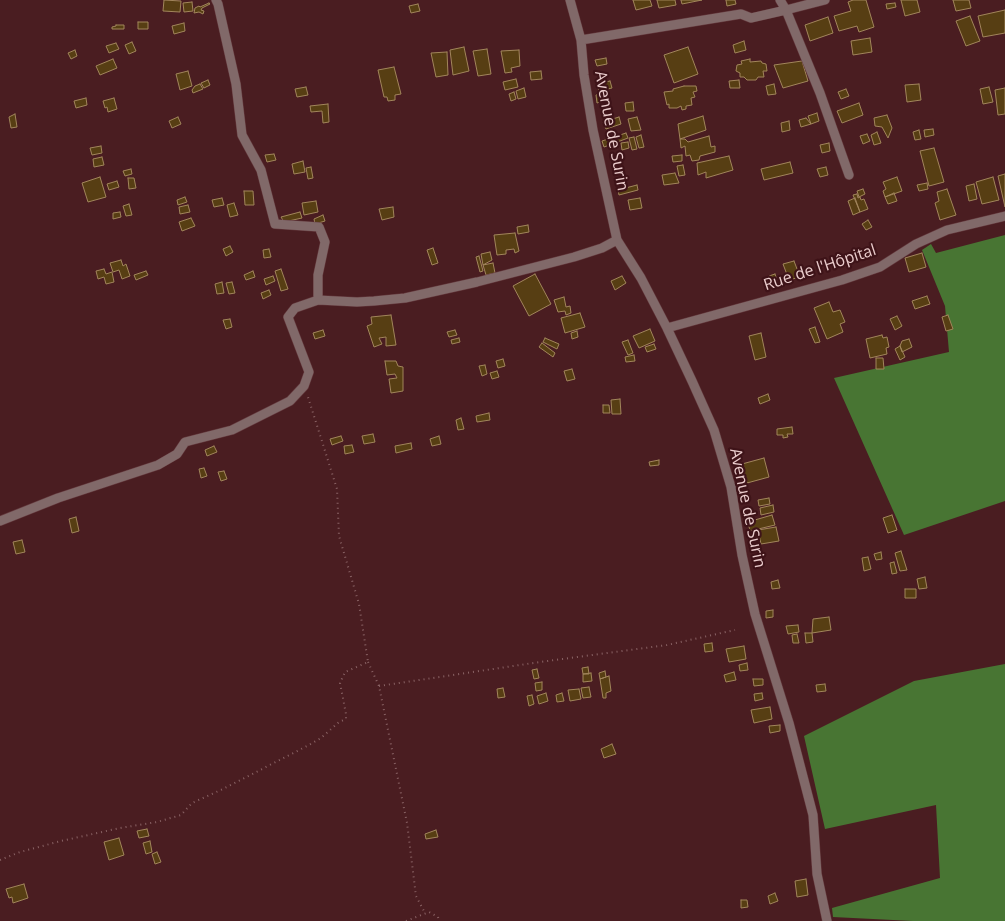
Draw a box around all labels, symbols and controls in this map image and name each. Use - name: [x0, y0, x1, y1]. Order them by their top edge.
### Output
- street label: Avenue de Surin: [590, 69, 632, 193]
- street label: Rue de l'Hôpital: [761, 241, 879, 295]
- street label: Avenue de Surin: [725, 446, 769, 570]

